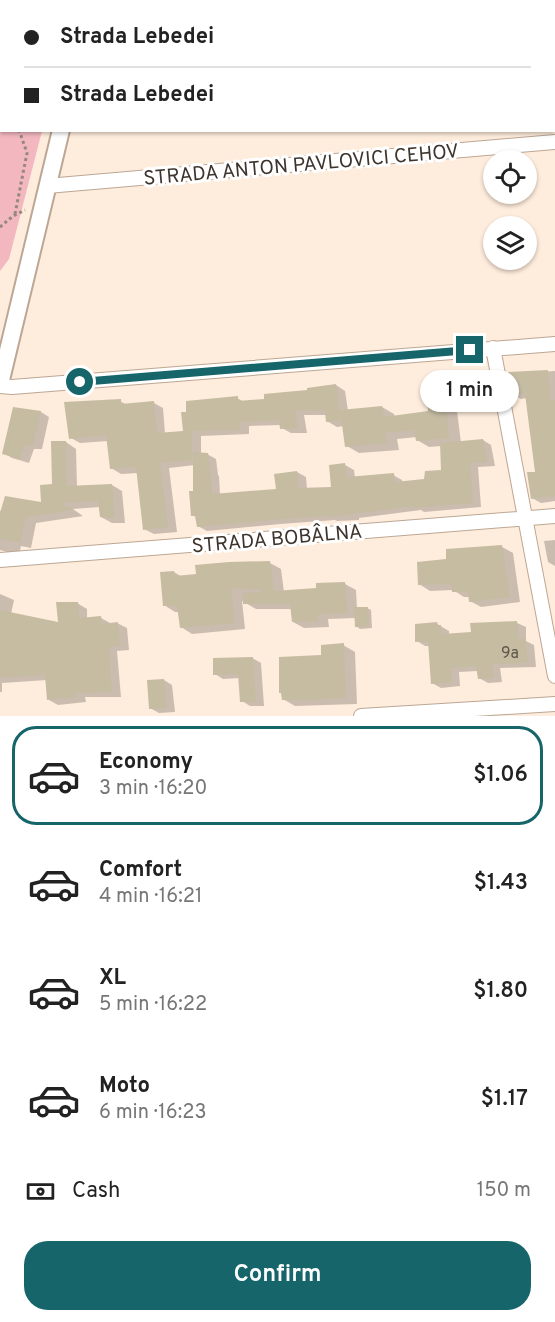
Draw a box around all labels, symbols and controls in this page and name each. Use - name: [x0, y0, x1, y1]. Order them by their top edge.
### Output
- text: Strada Lebedei: [60, 24, 214, 51]
- text: Strada Lebedei: [60, 82, 214, 109]
- street label: STRADA ANTON PAVLOVICI CEHOV: [142, 139, 460, 193]
- map controls: [483, 150, 537, 270]
- button: locate: [483, 150, 537, 204]
- button: layers: [483, 216, 537, 270]
- route end: [456, 336, 483, 363]
- route start: [66, 368, 93, 395]
- callout: 1 min: [420, 371, 520, 413]
- text: 1 min: [446, 378, 493, 404]
- street label: STRADA BOBÂLNA: [191, 518, 364, 560]
- house number: 9a: [501, 644, 519, 664]
- icon: car: [27, 749, 81, 803]
- text: Economy: [99, 749, 193, 776]
- text: $1.06: [473, 762, 528, 789]
- text: 3 min · 16:20: [99, 776, 207, 802]
- icon: car: [27, 857, 81, 911]
- text: Comfort: [99, 857, 182, 884]
- text: $1.43: [474, 870, 528, 897]
- text: 4 min · 16:21: [99, 884, 202, 910]
- icon: car: [27, 965, 81, 1019]
- text: XL: [99, 965, 126, 992]
- text: $1.80: [473, 978, 528, 1005]
- text: 5 min · 16:22: [99, 992, 207, 1018]
- icon: car: [27, 1073, 81, 1127]
- text: Moto: [99, 1073, 150, 1100]
- text: $1.17: [481, 1086, 528, 1113]
- text: 6 min · 16:23: [99, 1100, 207, 1126]
- icon: cash: [24, 1175, 57, 1208]
- text: Cash: [72, 1178, 121, 1205]
- text: 150 m: [477, 1178, 531, 1204]
- button: Confirm: [24, 1241, 531, 1310]

